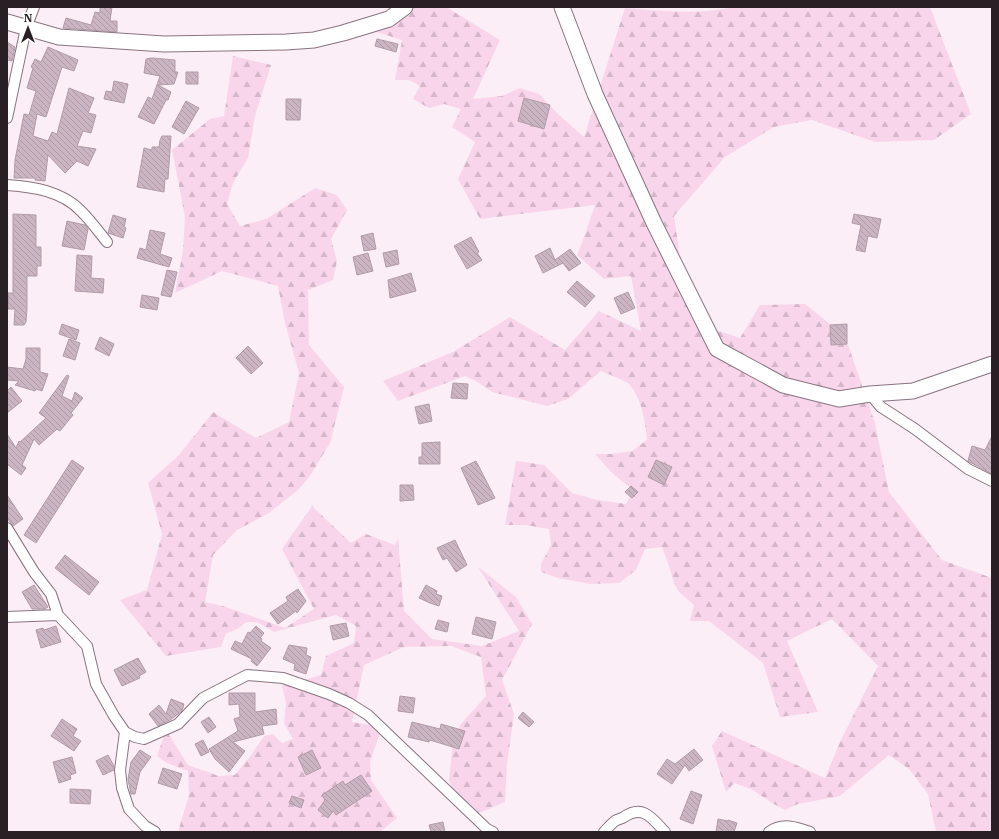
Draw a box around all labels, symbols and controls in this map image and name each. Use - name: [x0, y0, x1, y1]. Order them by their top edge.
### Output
- north arrow: [8, 8, 48, 48]
- text: N: [24, 11, 33, 25]

